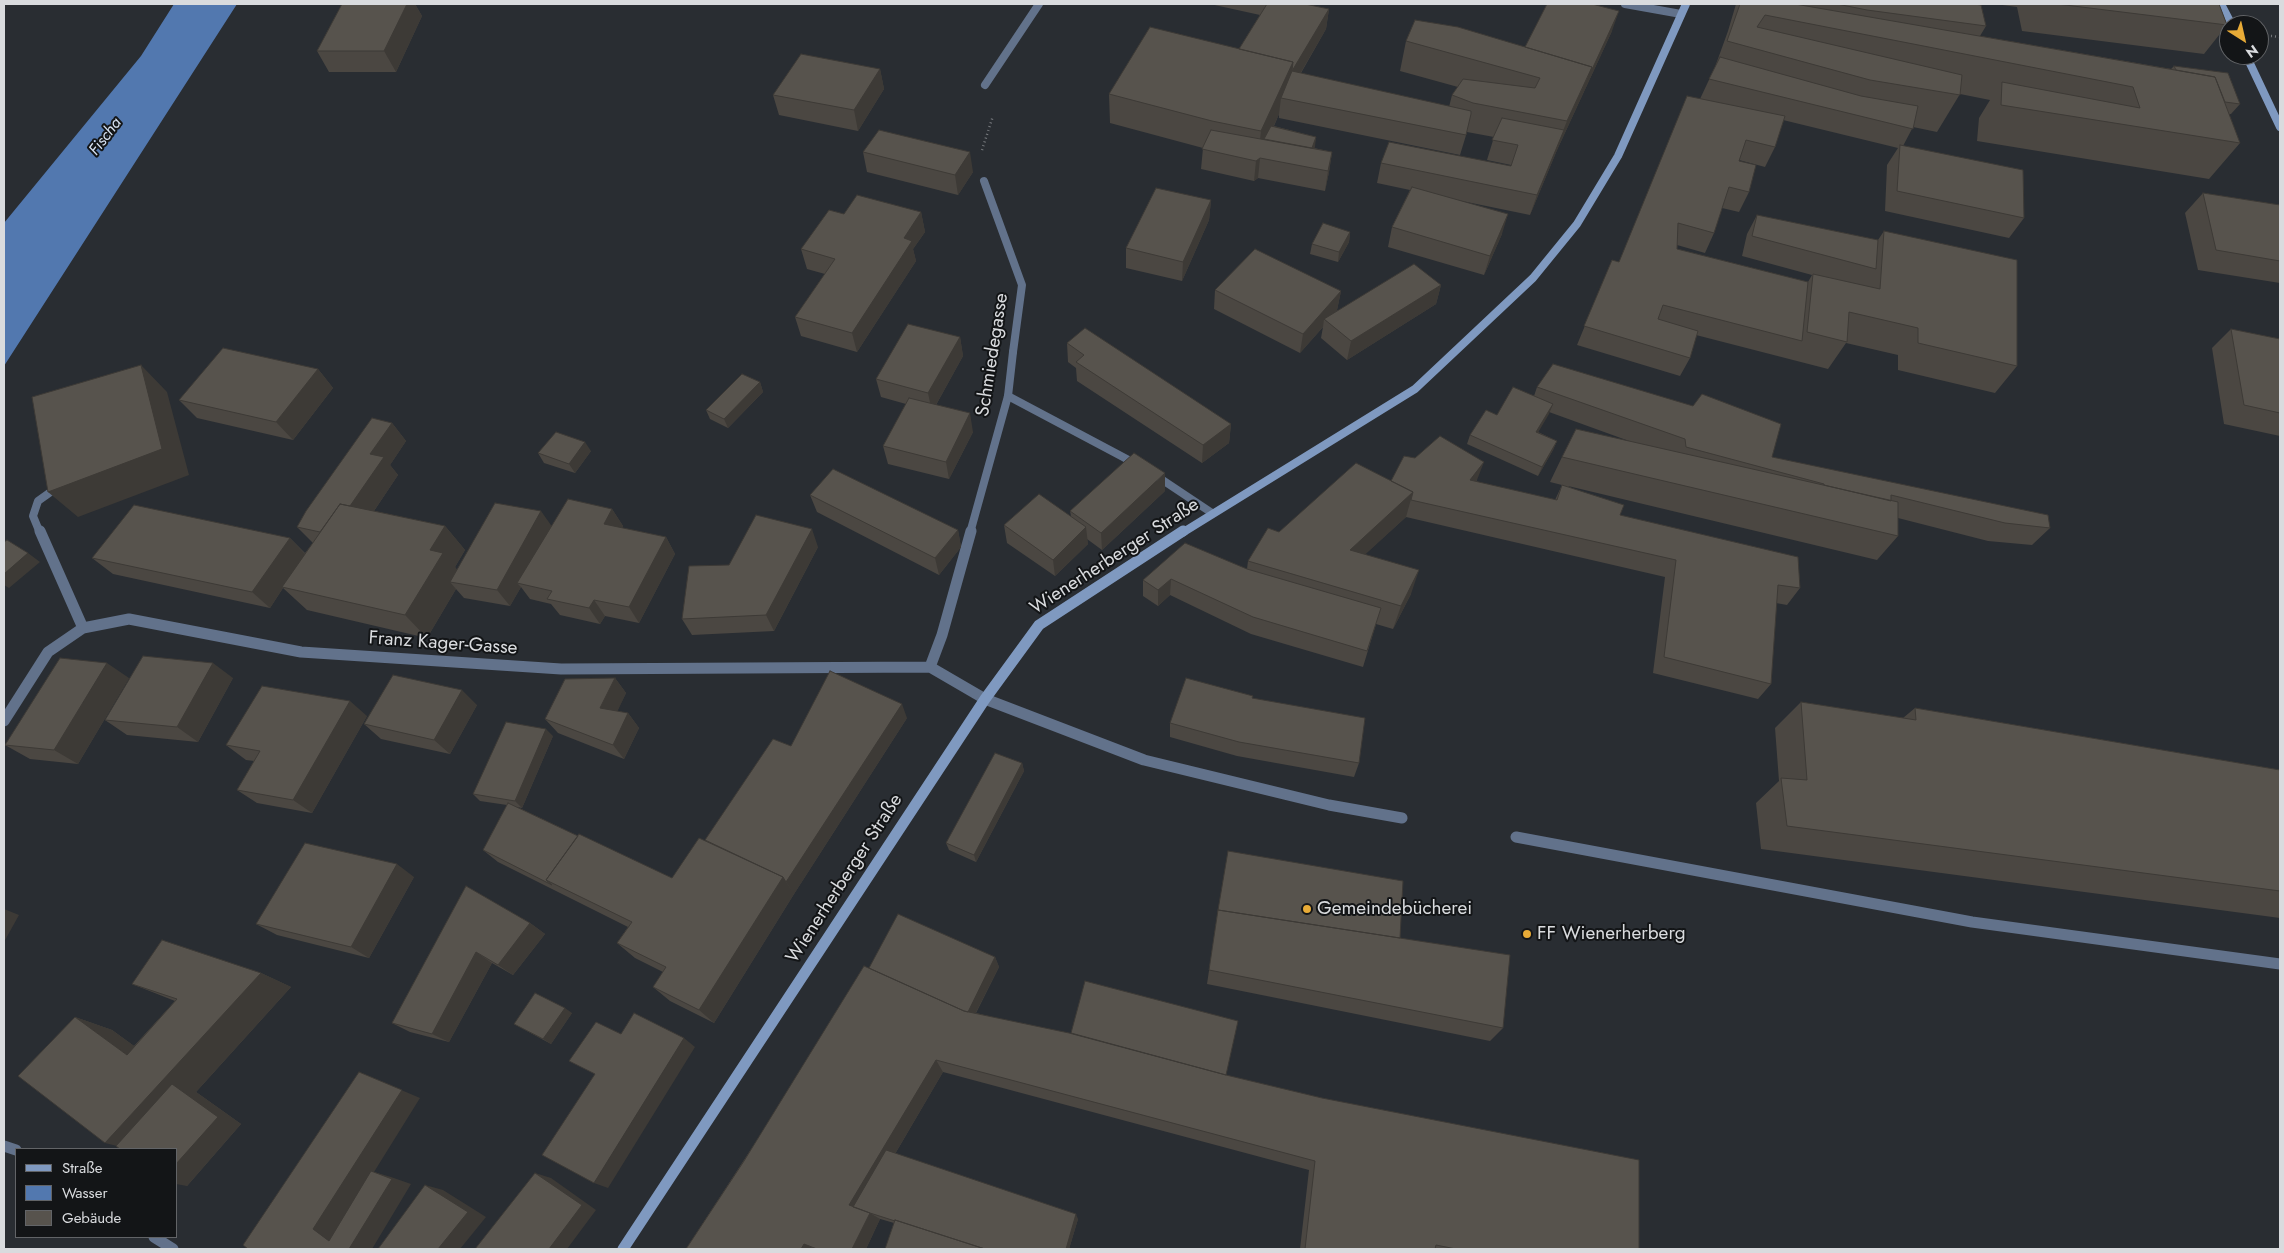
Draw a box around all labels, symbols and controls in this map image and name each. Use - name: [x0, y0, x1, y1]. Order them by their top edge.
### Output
- north arrow: [2219, 15, 2269, 65]
- text: N: [2242, 40, 2262, 63]
- water label: Fischa: [86, 114, 126, 160]
- street label: Schmiedegasse: [972, 292, 1014, 418]
- street label: Wienerherberger Straße: [1026, 494, 1204, 620]
- street label: Franz Kager-Gasse: [368, 627, 518, 661]
- street label: Wienerherberger Straße: [782, 790, 908, 968]
- place label: Gemeindebücherei: [1317, 898, 1472, 920]
- marker: Gemeindebücherei: [1301, 903, 1313, 915]
- place label: FF Wienerherberg: [1537, 923, 1685, 945]
- marker: FF Wienerherberg: [1521, 928, 1533, 940]
- legend: [15, 1148, 178, 1238]
- text: Straße: [62, 1157, 102, 1179]
- text: Wasser: [62, 1182, 108, 1204]
- text: Gebäude: [62, 1207, 121, 1229]

